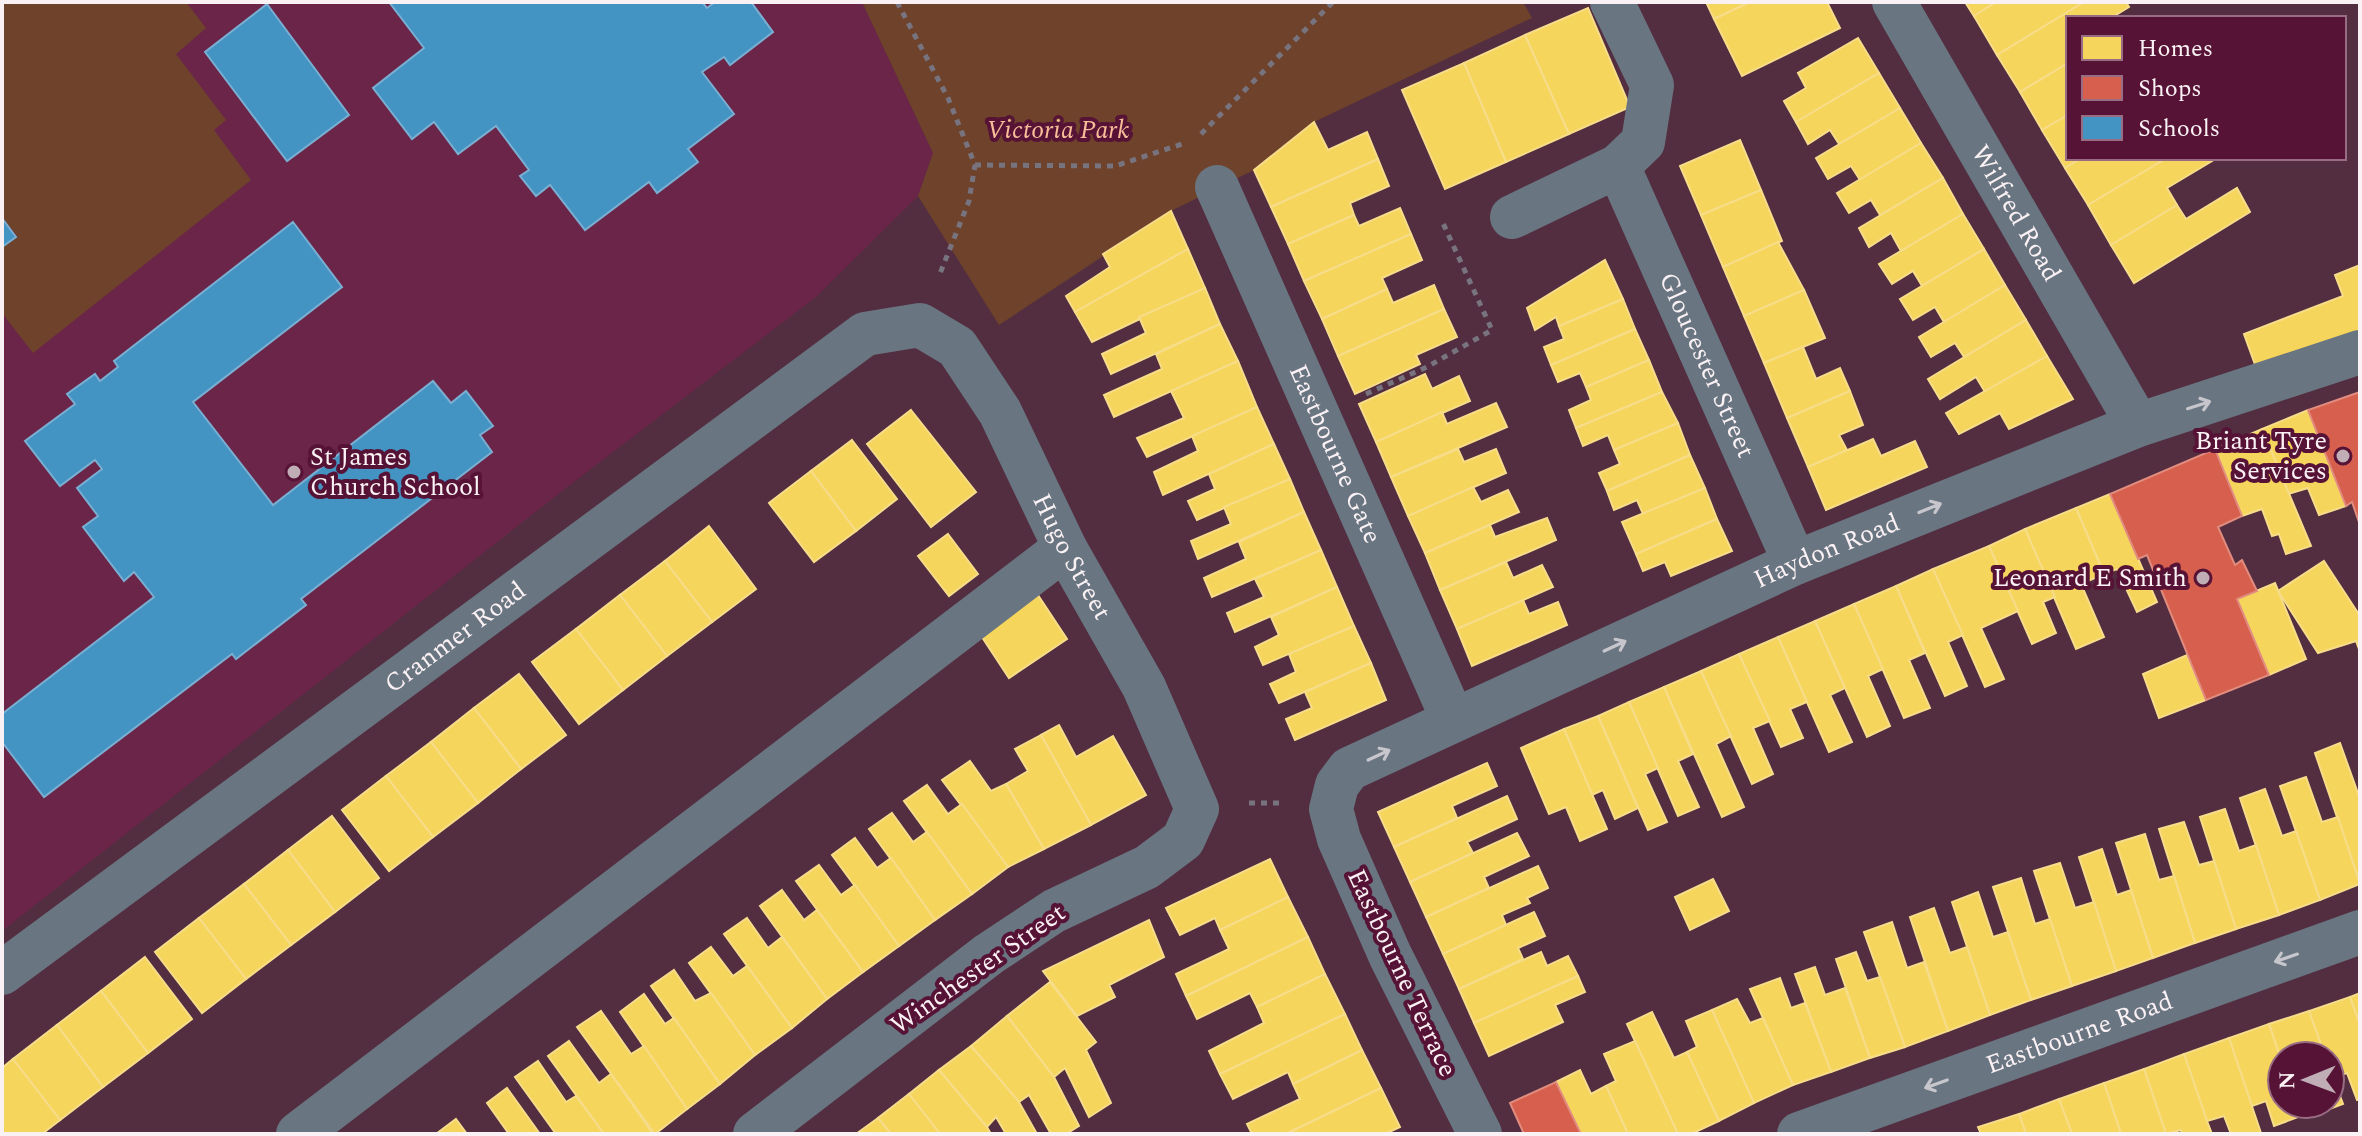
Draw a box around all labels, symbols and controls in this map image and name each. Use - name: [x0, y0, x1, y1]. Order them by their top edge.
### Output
- legend: [2066, 16, 2346, 160]
- text: Homes: [2138, 31, 2213, 67]
- text: Shops: [2138, 71, 2202, 107]
- park label: Victoria Park: [987, 110, 1129, 150]
- text: Schools: [2138, 111, 2220, 147]
- street label: Wilfred Road: [1960, 137, 2071, 289]
- street label: Gloucester Street: [1648, 266, 1766, 464]
- street label: Eastbourne Gate: [1278, 358, 1392, 550]
- one-way arrow: [2186, 396, 2211, 411]
- place label: Briant Tyre Services: [2195, 421, 2327, 491]
- place label: St James Church School: [310, 437, 481, 507]
- marker: Briant Tyre Services: [2334, 447, 2352, 465]
- marker: St James Church School: [285, 463, 303, 481]
- street label: Hugo Street: [1022, 487, 1122, 627]
- one-way arrow: [1917, 500, 1942, 515]
- street label: Haydon Road: [1747, 503, 1906, 599]
- place label: Leonard E Smith: [1993, 558, 2187, 598]
- marker: Leonard E Smith: [2194, 569, 2212, 587]
- street label: Cranmer Road: [376, 571, 535, 703]
- one-way arrow: [1602, 638, 1626, 653]
- one-way arrow: [1366, 747, 1390, 762]
- street label: Eastbourne Terrace: [1336, 863, 1468, 1083]
- street label: Winchester Street: [882, 893, 1074, 1045]
- one-way arrow: [2274, 951, 2299, 966]
- street label: Eastbourne Road: [1980, 981, 2179, 1085]
- north arrow: [2266, 1040, 2346, 1120]
- text: N: [2271, 1071, 2304, 1090]
- one-way arrow: [1924, 1077, 1949, 1092]

